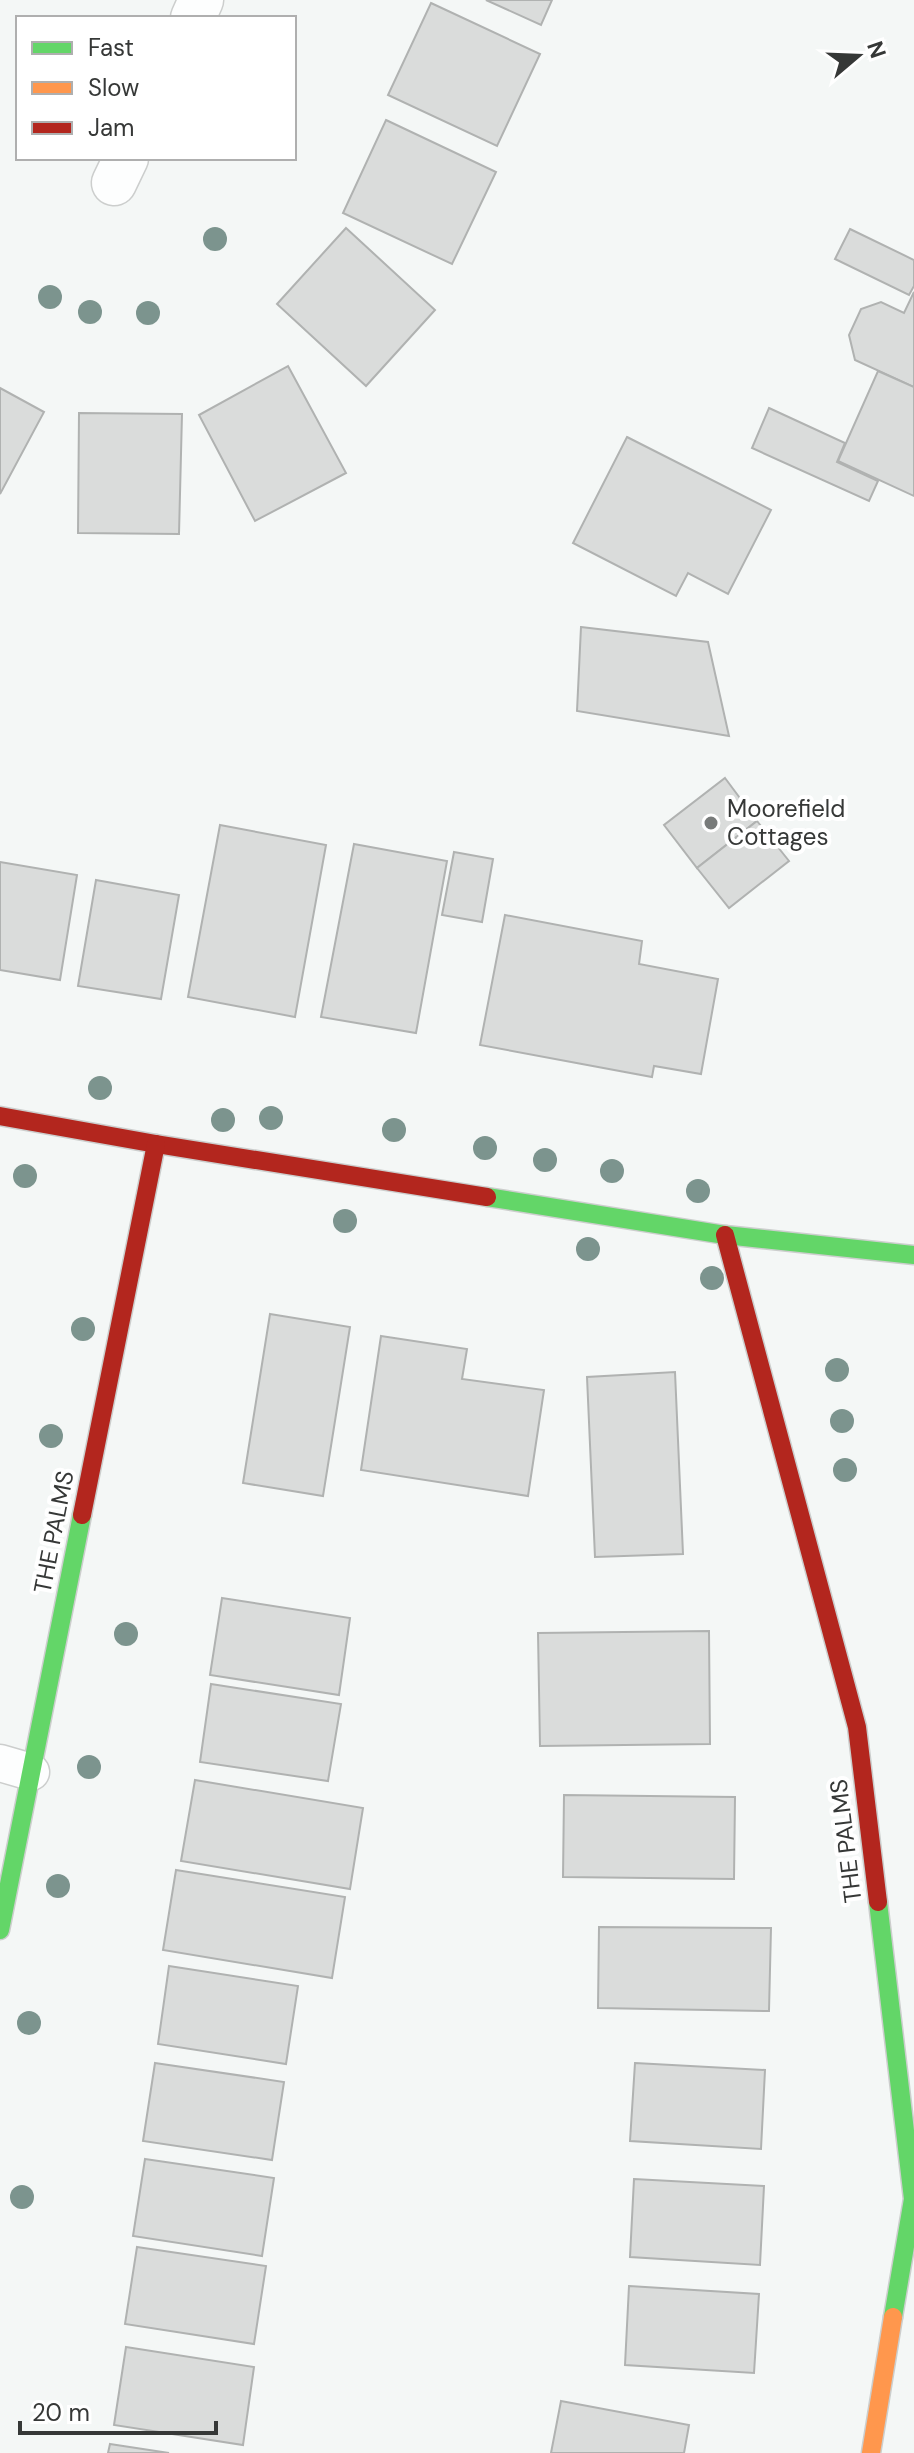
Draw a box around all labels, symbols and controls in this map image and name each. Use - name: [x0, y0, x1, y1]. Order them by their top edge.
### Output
- legend: [16, 16, 296, 160]
- north arrow: [818, 16, 898, 96]
- text: Fast: [88, 32, 134, 63]
- text: N: [860, 37, 893, 62]
- text: Slow: [88, 72, 139, 103]
- text: Jam: [88, 112, 134, 143]
- place label: Moorefield Cottages: [727, 793, 845, 852]
- marker: Moorefield Cottages: [702, 814, 720, 832]
- street label: THE PALMS: [26, 1468, 81, 1596]
- street label: THE PALMS: [823, 1778, 868, 1905]
- scale bar: [20, 2385, 216, 2435]
- text: 20 m: [32, 2397, 90, 2428]

